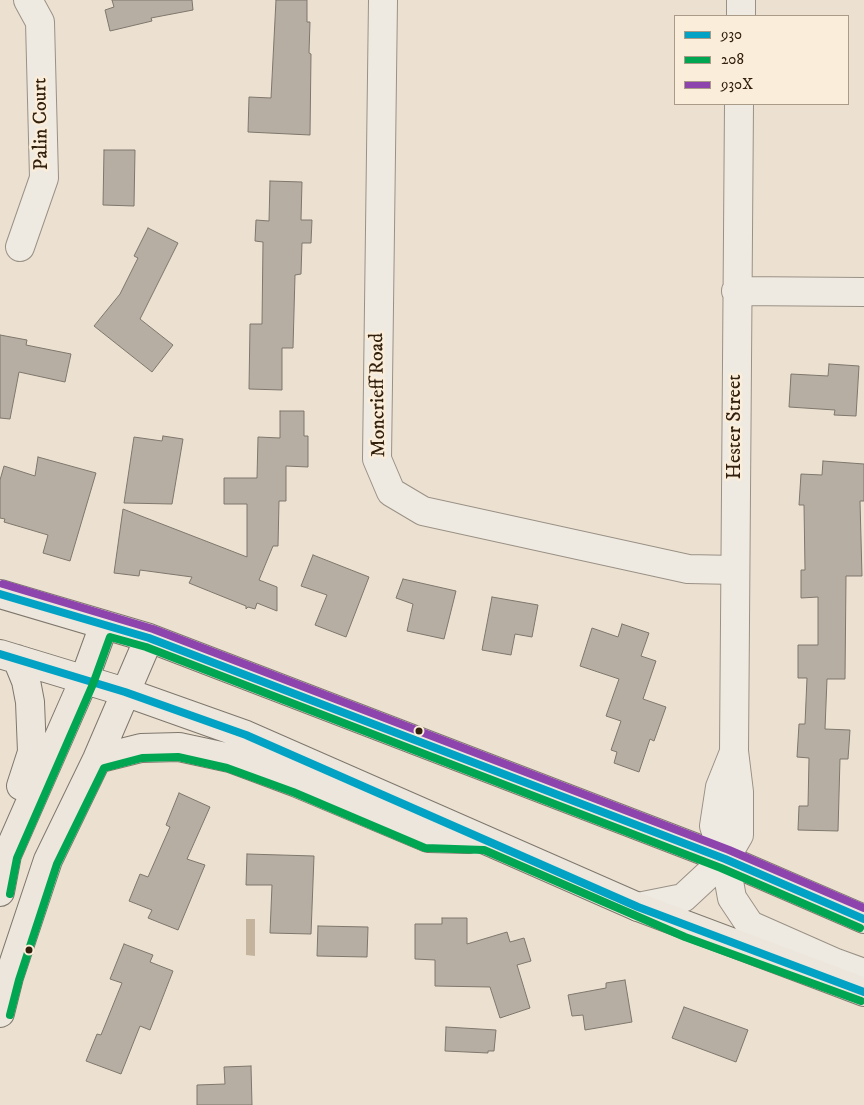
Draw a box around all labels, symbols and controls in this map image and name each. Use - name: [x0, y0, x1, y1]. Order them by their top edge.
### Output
- legend: [674, 15, 849, 105]
- text: 930: [721, 25, 742, 44]
- text: 208: [721, 50, 744, 69]
- text: 930X: [721, 75, 753, 94]
- street label: Palin Court: [29, 78, 55, 170]
- street label: Moncrieff Road: [366, 333, 392, 457]
- street label: Hester Street: [724, 374, 748, 480]
- unlabelled marker: [414, 726, 424, 736]
- unlabelled marker: [24, 945, 34, 955]

